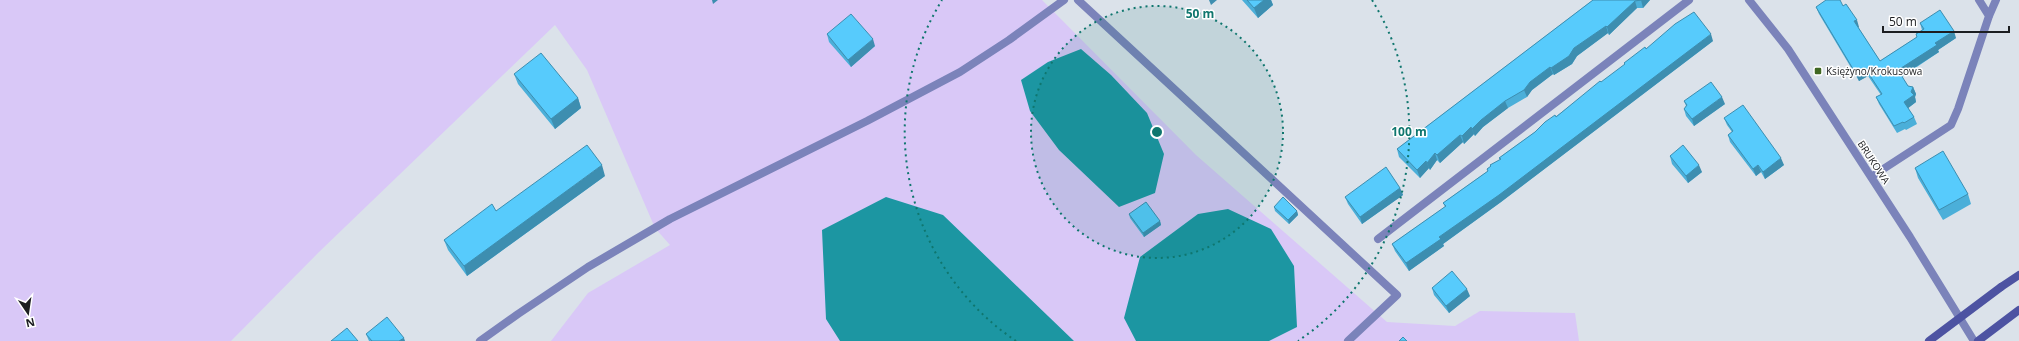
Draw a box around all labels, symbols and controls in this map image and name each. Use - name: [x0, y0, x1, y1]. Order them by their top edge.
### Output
- text: 50 m: [1186, 5, 1214, 22]
- scale bar: [1883, 8, 2009, 34]
- text: 50 m: [1889, 13, 1917, 30]
- place label: Księżyno/Krokusowa: [1826, 64, 1922, 78]
- marker: Księżyno/Krokusowa: [1813, 66, 1823, 76]
- text: 100 m: [1391, 123, 1427, 140]
- centre of rings: [1150, 125, 1164, 139]
- street label: BRUKOWA: [1855, 137, 1894, 187]
- north arrow: [8, 293, 48, 333]
- text: N: [24, 315, 36, 332]

